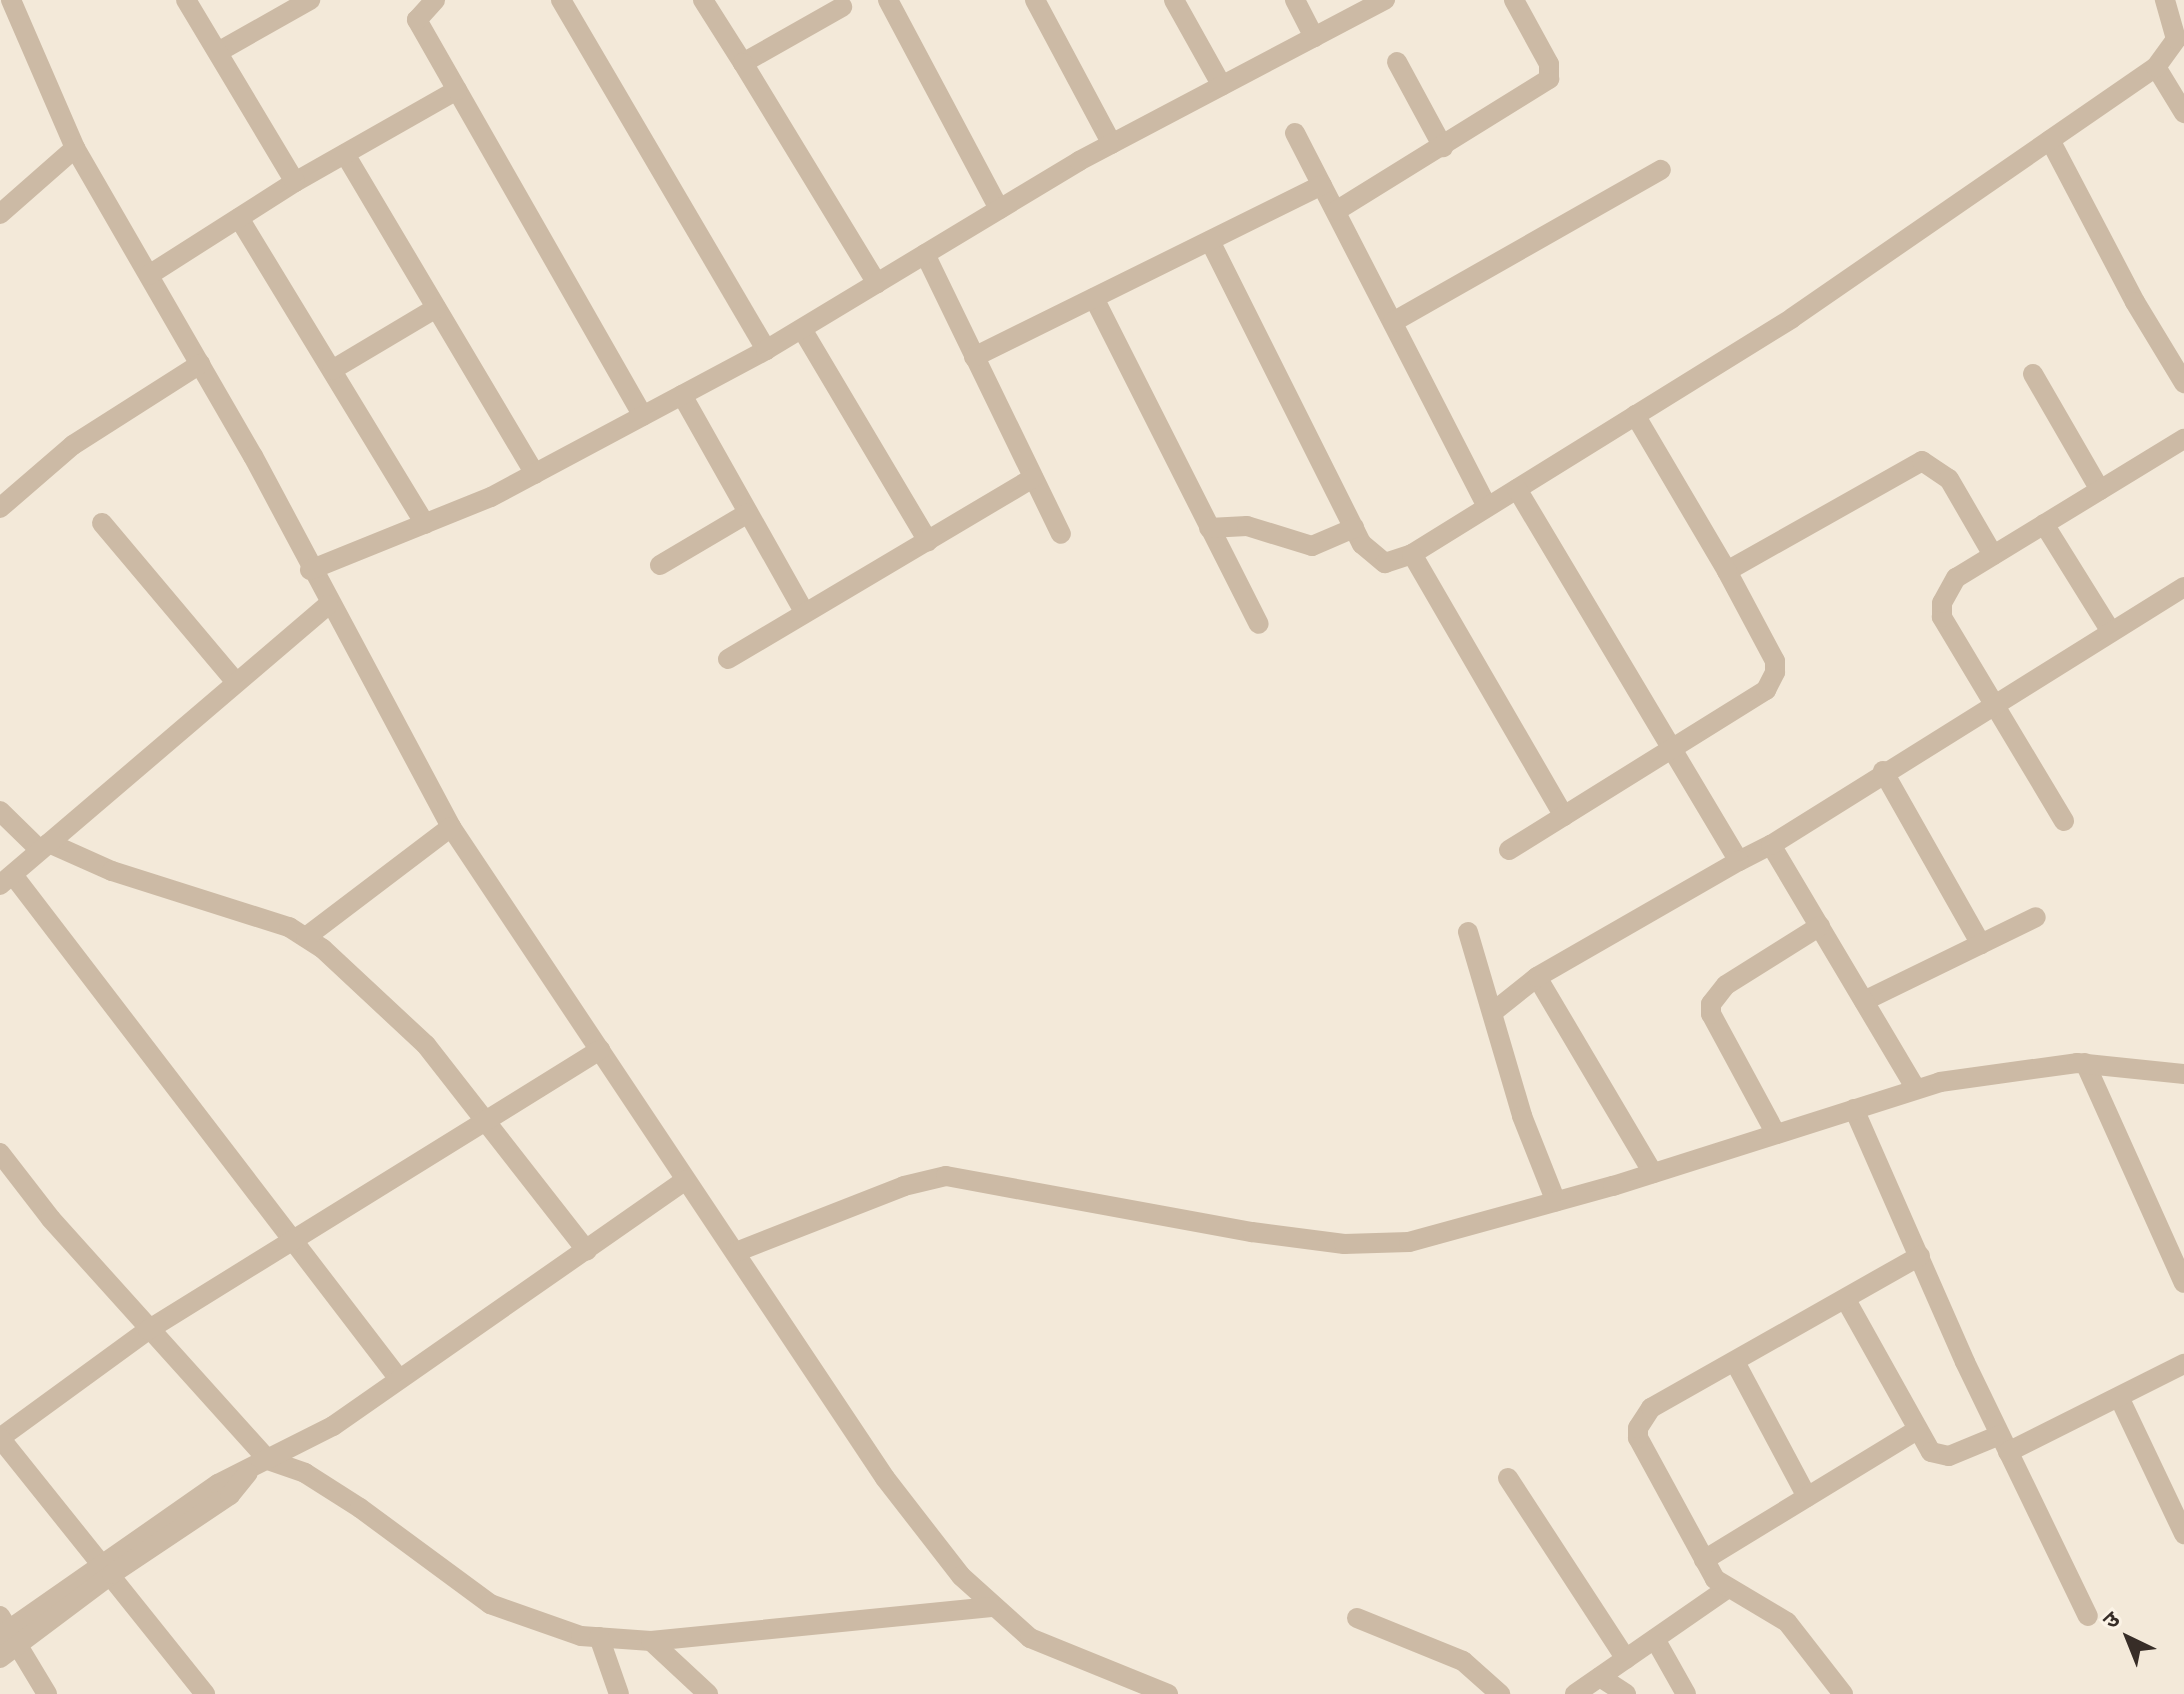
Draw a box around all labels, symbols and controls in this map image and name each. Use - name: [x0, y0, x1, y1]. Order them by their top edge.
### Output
- north arrow: [2088, 1598, 2168, 1678]
- text: उ: [2098, 1607, 2125, 1634]

